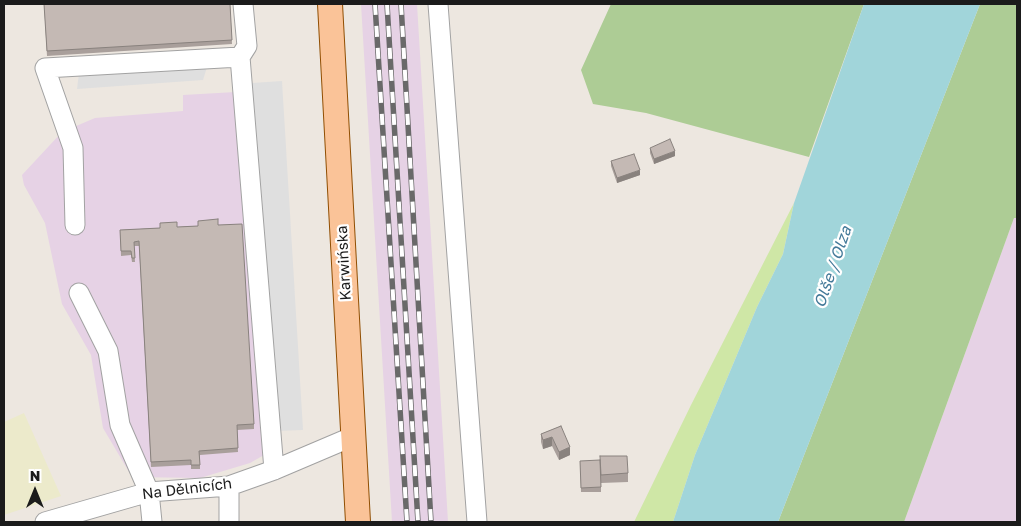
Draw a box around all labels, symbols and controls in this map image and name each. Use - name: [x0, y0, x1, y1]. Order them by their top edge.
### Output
- water label: Olše / Olza: [810, 224, 856, 310]
- street label: Karwińska: [333, 225, 355, 301]
- north arrow: [10, 466, 60, 516]
- text: N: [30, 467, 40, 484]
- street label: Na Dělnicích: [141, 475, 233, 503]

